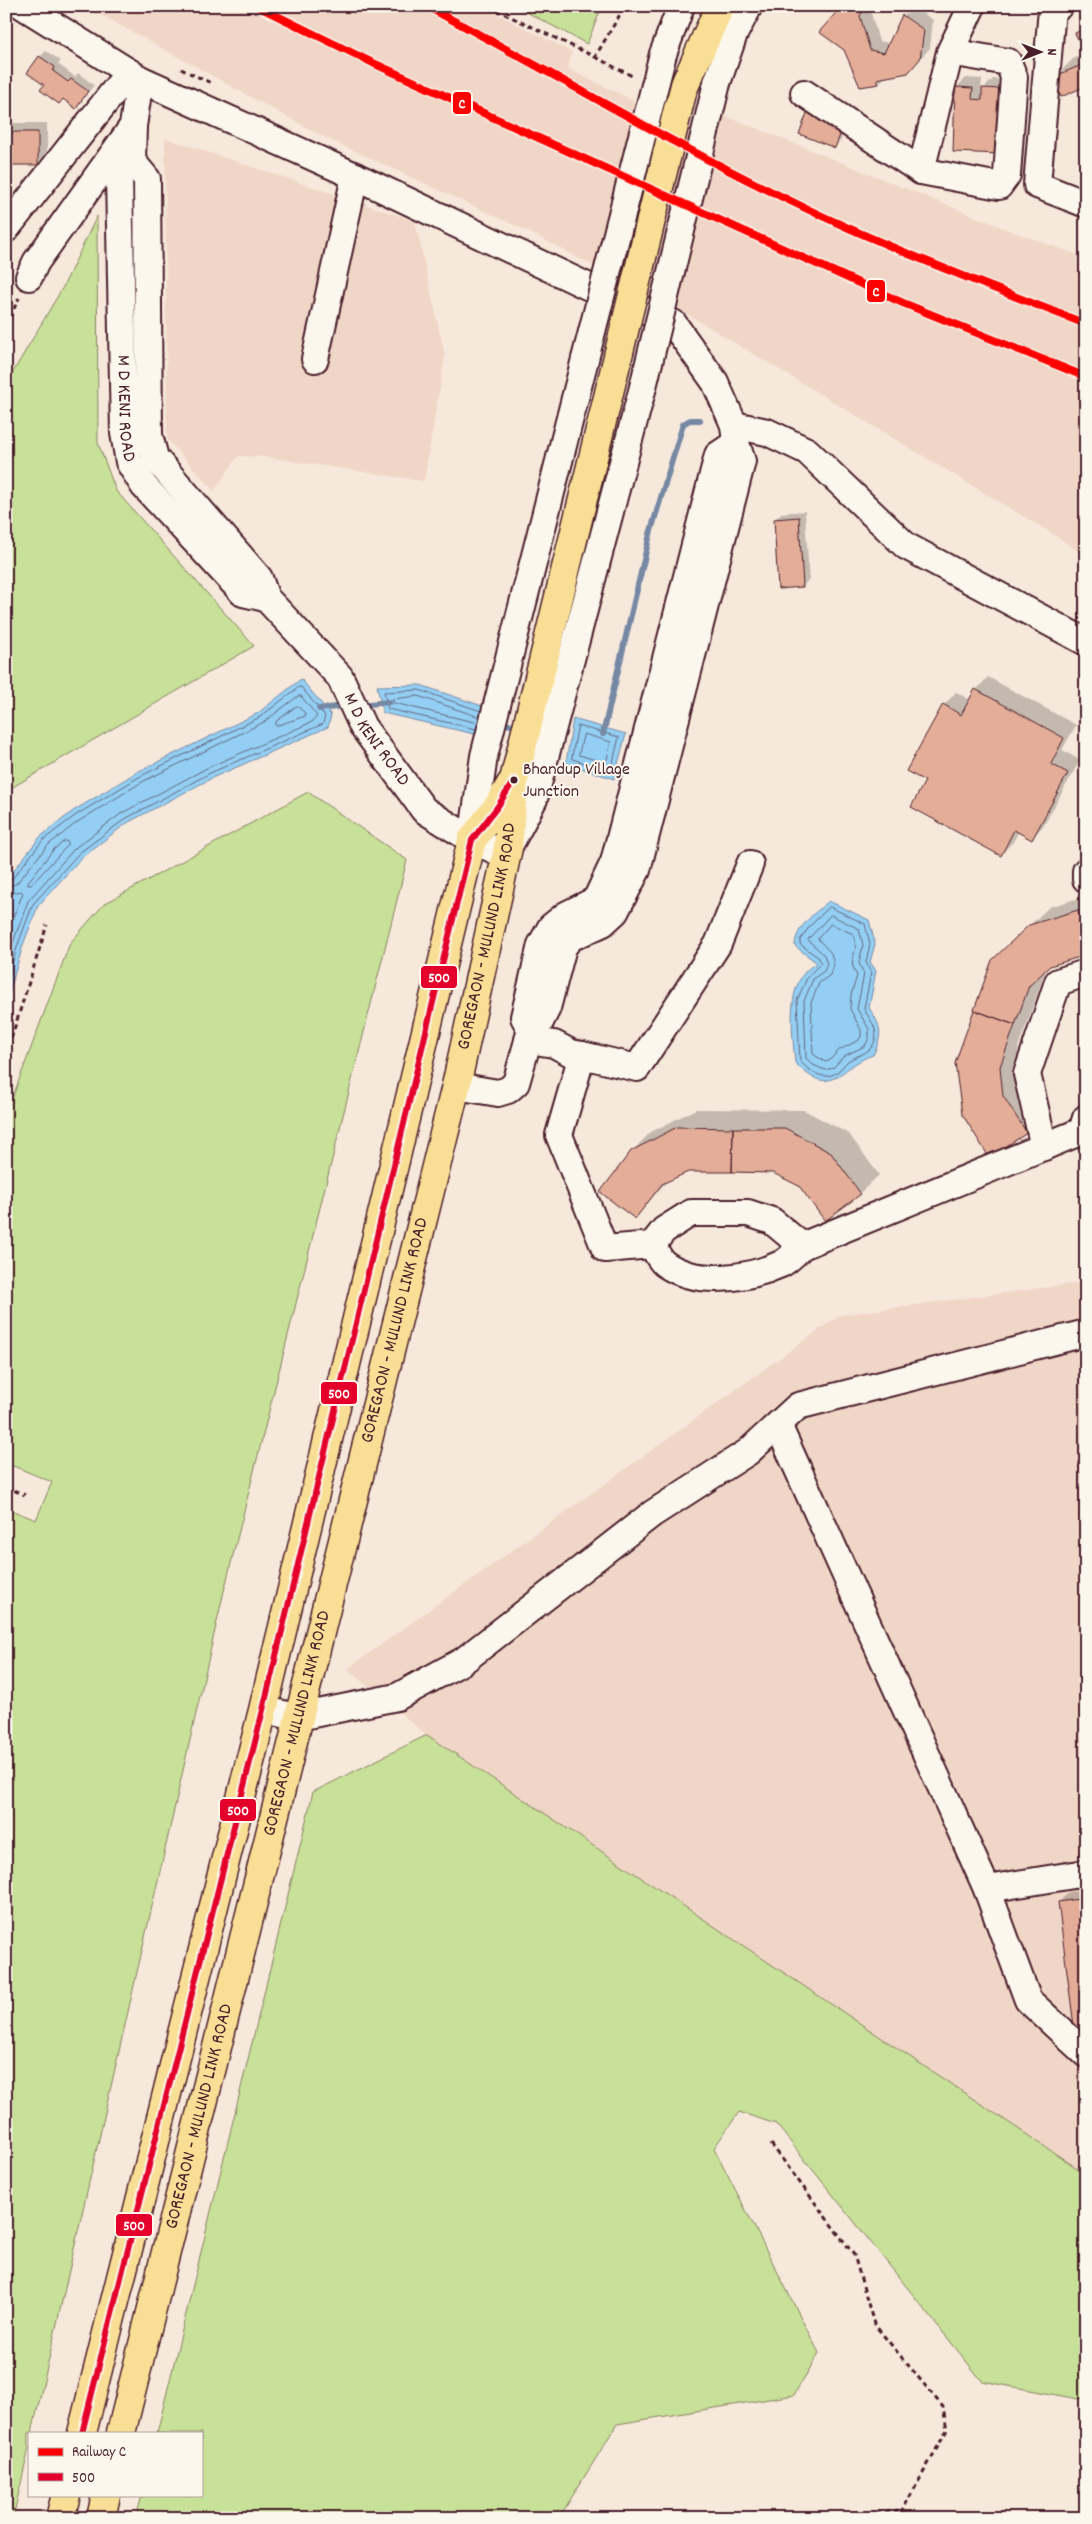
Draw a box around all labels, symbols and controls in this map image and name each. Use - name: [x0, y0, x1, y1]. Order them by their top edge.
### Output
- north arrow: [1014, 28, 1064, 78]
- text: N: [1041, 49, 1061, 56]
- line badge: C: [452, 91, 472, 115]
- text: C: [459, 95, 466, 115]
- line badge: C: [866, 279, 886, 303]
- text: C: [873, 283, 880, 303]
- street label: M D KENI ROAD: [109, 355, 142, 464]
- street label: M D KENI ROAD: [336, 689, 416, 792]
- place label: Bhandup Village Junction: [523, 758, 630, 805]
- marker: Bhandup Village Junction: [509, 775, 519, 785]
- street label: GOREGAON - MULUND LINK ROAD: [451, 822, 524, 1052]
- line badge: 500: [420, 965, 458, 989]
- text: 500: [428, 969, 450, 989]
- street label: GOREGAON - MULUND LINK ROAD: [354, 1215, 436, 1446]
- line badge: 500: [320, 1381, 358, 1405]
- text: 500: [328, 1385, 350, 1405]
- street label: GOREGAON - MULUND LINK ROAD: [256, 1608, 338, 1839]
- line badge: 500: [219, 1798, 257, 1822]
- text: 500: [227, 1802, 249, 1822]
- street label: GOREGAON - MULUND LINK ROAD: [159, 2001, 241, 2232]
- line badge: 500: [115, 2213, 153, 2237]
- text: 500: [123, 2217, 145, 2237]
- legend: [28, 2432, 202, 2496]
- text: Railway C: [72, 2442, 126, 2464]
- text: 500: [72, 2468, 95, 2490]

